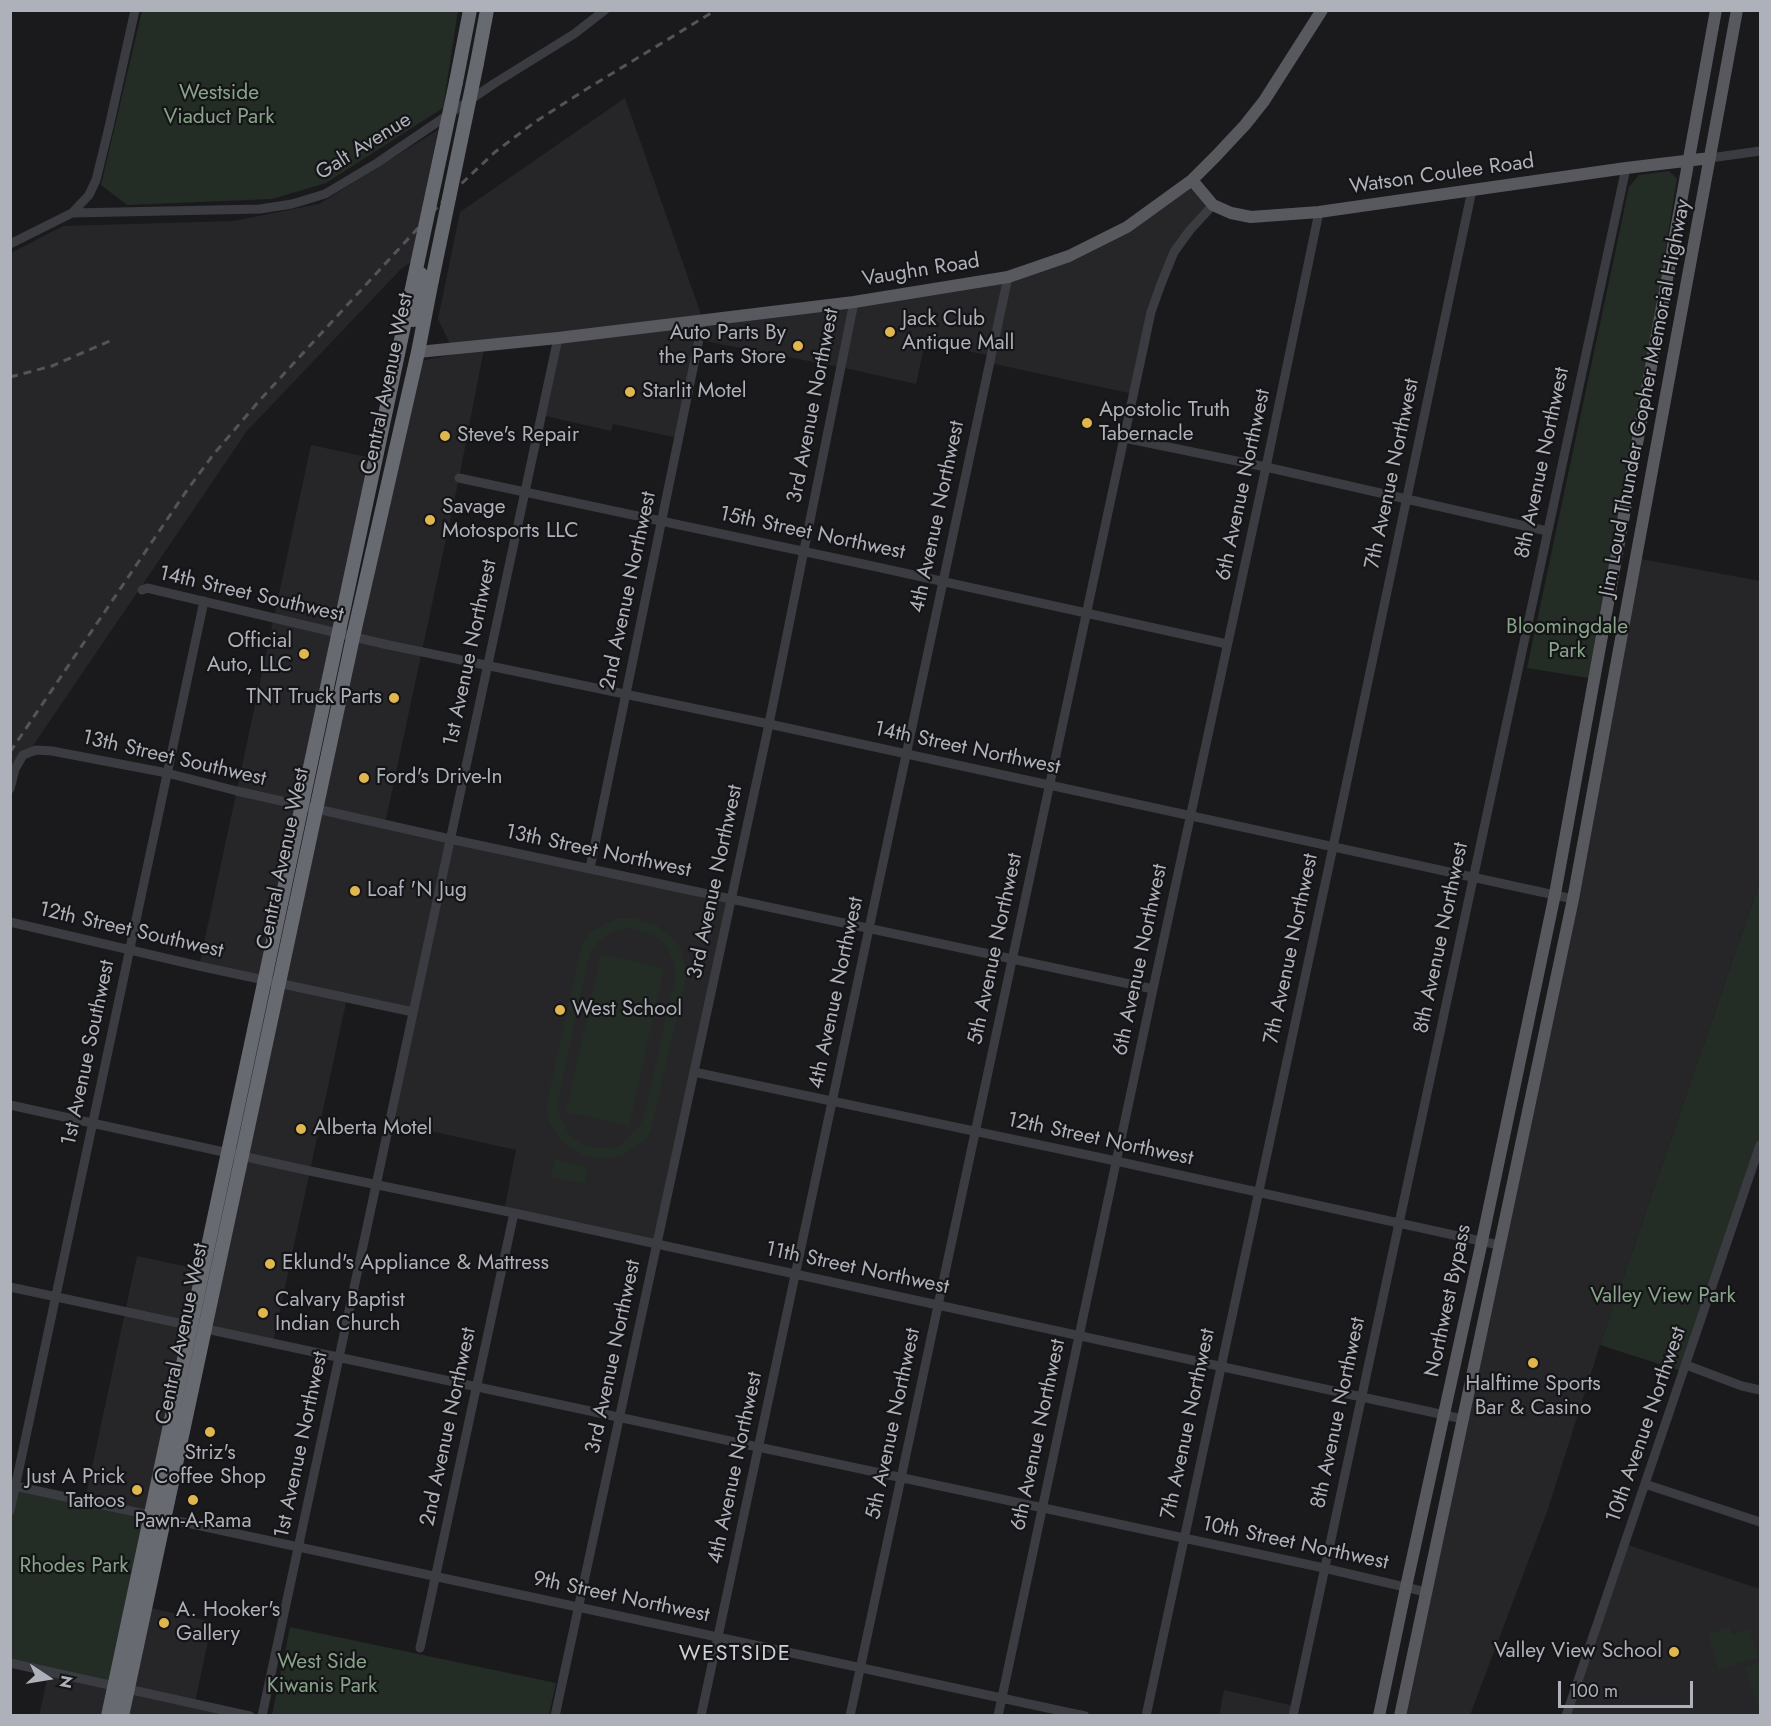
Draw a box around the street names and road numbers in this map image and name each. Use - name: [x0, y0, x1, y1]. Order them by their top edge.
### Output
- street label: Galt Avenue: [312, 108, 416, 186]
- street label: Watson Coulee Road: [1348, 150, 1536, 200]
- street label: Jim Loud Thunder Gopher Memorial Highway: [1595, 197, 1697, 599]
- street label: Vaughn Road: [861, 249, 981, 293]
- street label: Central Avenue West: [356, 291, 420, 477]
- street label: 3rd Avenue Northwest: [783, 306, 845, 506]
- street label: 8th Avenue Northwest: [1510, 365, 1576, 561]
- street label: 7th Avenue Northwest: [1360, 376, 1426, 572]
- street label: 6th Avenue Northwest: [1211, 387, 1277, 583]
- street label: 4th Avenue Northwest: [905, 419, 971, 615]
- street label: 2nd Avenue Northwest: [596, 490, 662, 692]
- street label: 15th Street Northwest: [717, 502, 907, 566]
- street label: 1st Avenue Northwest: [439, 557, 503, 749]
- street label: 14th Street Southwest: [156, 561, 346, 629]
- street label: 14th Street Northwest: [872, 717, 1062, 781]
- street label: 13th Street Southwest: [80, 726, 268, 792]
- street label: Central Avenue West: [252, 766, 316, 952]
- street label: 3rd Avenue Northwest: [683, 783, 749, 981]
- street label: 13th Street Northwest: [503, 820, 693, 884]
- street label: 8th Avenue Northwest: [1409, 840, 1475, 1036]
- street label: 5th Avenue Northwest: [963, 851, 1029, 1047]
- street label: 7th Avenue Northwest: [1259, 851, 1325, 1047]
- street label: 6th Avenue Northwest: [1108, 862, 1174, 1058]
- street label: 4th Avenue Northwest: [804, 895, 870, 1091]
- street label: 12th Street Southwest: [36, 898, 226, 964]
- street label: 1st Avenue Southwest: [57, 958, 121, 1148]
- street label: 12th Street Northwest: [1005, 1108, 1195, 1172]
- street label: Northwest Bypass: [1421, 1222, 1477, 1380]
- street label: 11th Street Northwest: [763, 1237, 951, 1301]
- street label: Central Avenue West: [151, 1241, 215, 1427]
- street label: 3rd Avenue Northwest: [581, 1258, 647, 1456]
- street label: 8th Avenue Northwest: [1306, 1315, 1372, 1511]
- street label: 10th Avenue Northwest: [1602, 1324, 1692, 1526]
- street label: 2nd Avenue Northwest: [416, 1326, 482, 1528]
- street label: 5th Avenue Northwest: [861, 1326, 927, 1522]
- street label: 7th Avenue Northwest: [1156, 1326, 1222, 1522]
- street label: 6th Avenue Northwest: [1006, 1337, 1072, 1533]
- street label: 1st Avenue Northwest: [270, 1349, 334, 1541]
- street label: 4th Avenue Northwest: [703, 1370, 769, 1566]
- street label: 10th Street Northwest: [1199, 1512, 1391, 1576]
- street label: 9th Street Northwest: [530, 1567, 712, 1629]

